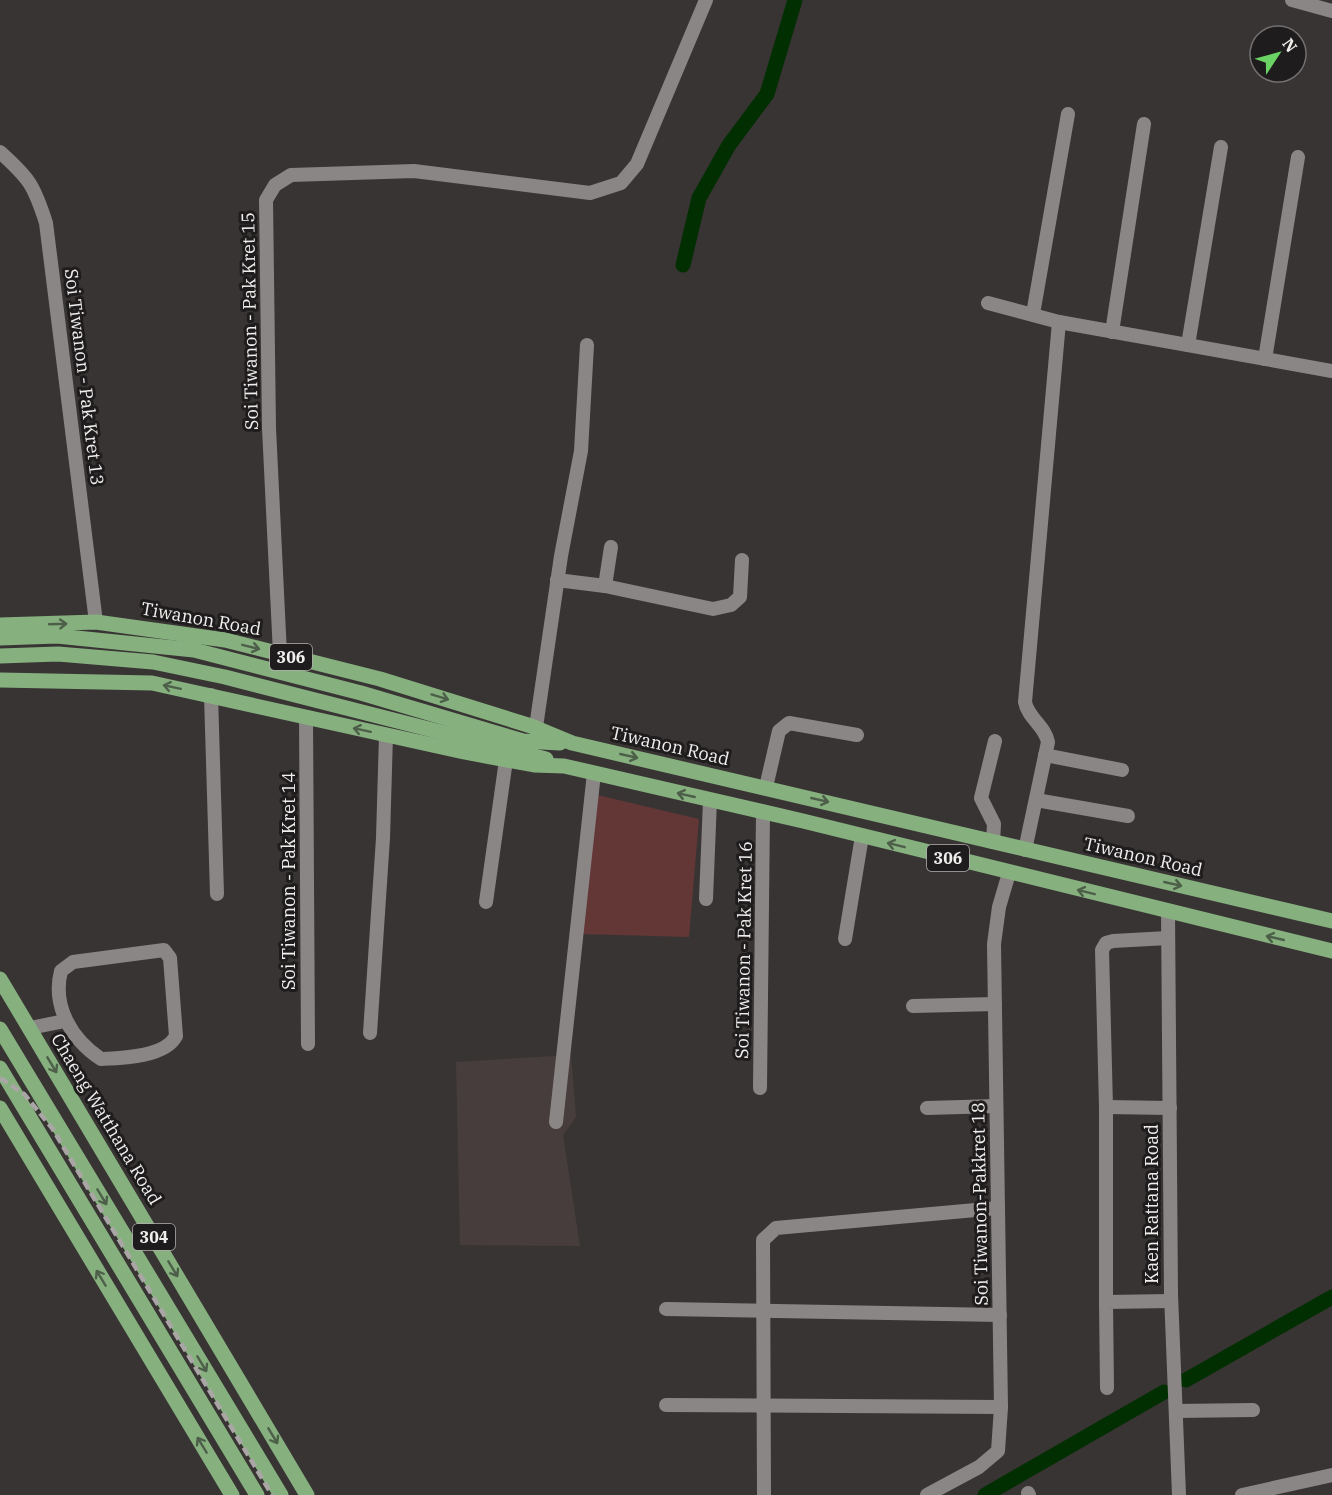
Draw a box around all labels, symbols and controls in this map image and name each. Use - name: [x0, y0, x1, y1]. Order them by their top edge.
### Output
- north arrow: [1248, 24, 1308, 84]
- text: N: [1278, 34, 1302, 56]
- street label: Soi Tiwanon - Pak Kret 15: [236, 212, 263, 430]
- street label: Soi Tiwanon - Pak Kret 13: [60, 267, 109, 487]
- street label: Tiwanon Road: [139, 597, 263, 640]
- one-way arrow: [48, 618, 68, 629]
- one-way arrow: [242, 641, 261, 653]
- road number: 306: [270, 644, 312, 670]
- one-way arrow: [163, 681, 182, 692]
- one-way arrow: [430, 692, 449, 703]
- street label: Tiwanon Road: [608, 721, 732, 770]
- one-way arrow: [353, 723, 372, 735]
- one-way arrow: [620, 751, 639, 763]
- street label: Soi Tiwanon - Pak Kret 14: [277, 772, 300, 990]
- one-way arrow: [677, 789, 696, 800]
- one-way arrow: [810, 794, 829, 806]
- street label: Tiwanon Road: [1081, 832, 1205, 881]
- one-way arrow: [887, 838, 906, 850]
- street label: Soi Tiwanon - Pak Kret 16: [730, 841, 757, 1059]
- road number: 306: [927, 845, 969, 871]
- one-way arrow: [1162, 879, 1182, 890]
- one-way arrow: [1076, 886, 1095, 898]
- one-way arrow: [1266, 932, 1285, 943]
- street label: Chaeng Watthana Road: [46, 1029, 167, 1209]
- one-way arrow: [46, 1056, 58, 1073]
- street label: Soi Tiwanon-Pakkret 18: [966, 1102, 993, 1306]
- street label: Kaen Rattana Road: [1140, 1124, 1163, 1284]
- one-way arrow: [97, 1188, 109, 1205]
- road number: 304: [133, 1224, 175, 1250]
- one-way arrow: [167, 1260, 179, 1277]
- one-way arrow: [95, 1270, 107, 1287]
- one-way arrow: [197, 1355, 209, 1372]
- one-way arrow: [267, 1427, 279, 1444]
- one-way arrow: [196, 1437, 208, 1454]

